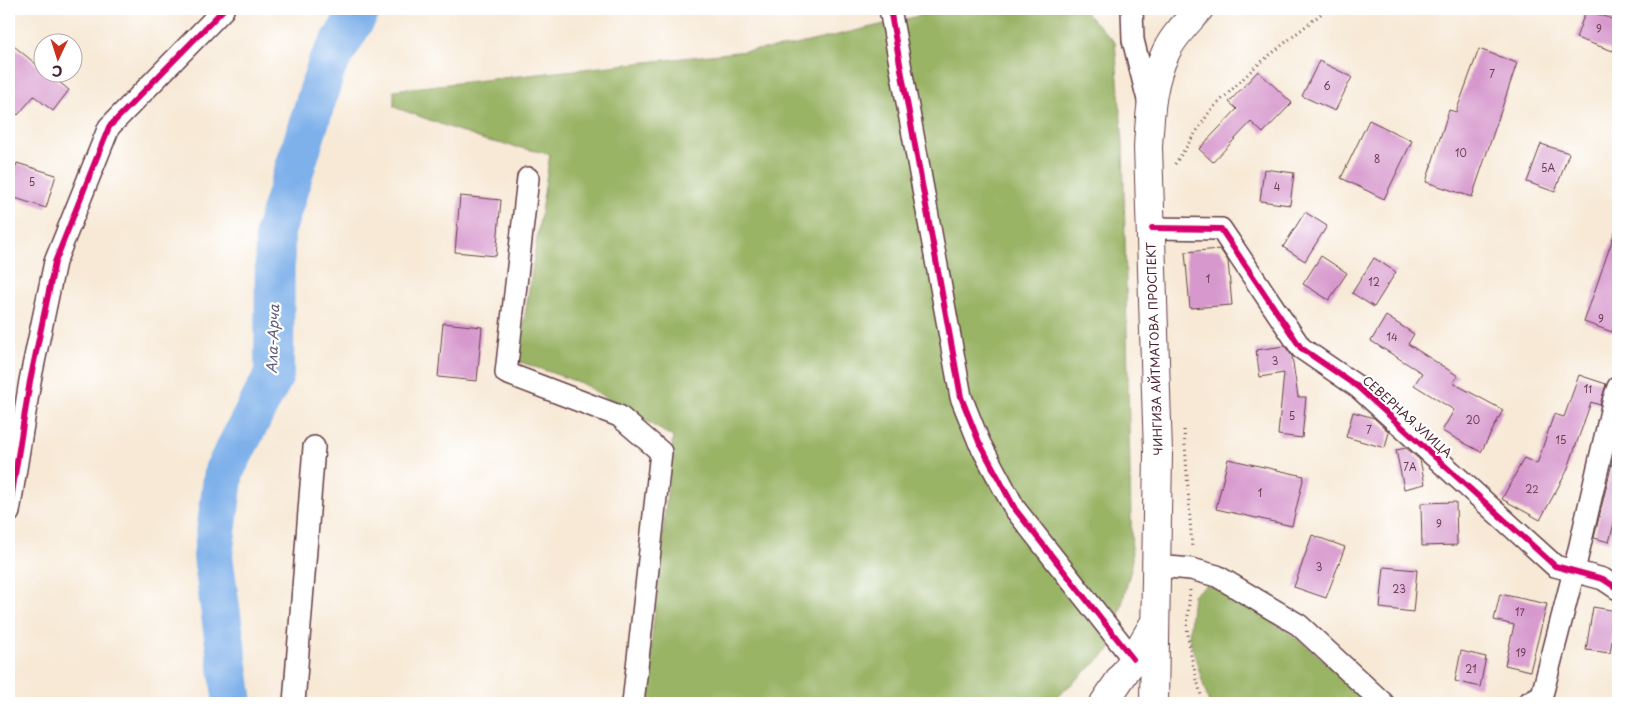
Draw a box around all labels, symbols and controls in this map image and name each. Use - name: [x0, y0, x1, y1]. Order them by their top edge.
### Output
- house number: 9: [1596, 21, 1602, 36]
- north arrow: [32, 32, 82, 82]
- text: С: [51, 61, 63, 82]
- house number: 7: [1489, 66, 1495, 81]
- house number: 6: [1323, 78, 1331, 93]
- house number: 10: [1455, 145, 1467, 160]
- house number: 8: [1374, 151, 1380, 166]
- house number: 5А: [1541, 160, 1555, 175]
- house number: 5: [29, 174, 35, 189]
- house number: 4: [1274, 179, 1281, 194]
- street label: ЧИНГИЗА АЙТМАТОВА ПРОСПЕКТ: [1141, 241, 1167, 456]
- house number: 1: [1206, 271, 1210, 286]
- house number: 12: [1368, 274, 1380, 289]
- water label: Ала-Арча: [261, 304, 284, 374]
- house number: 9: [1598, 311, 1604, 326]
- house number: 14: [1386, 329, 1398, 344]
- house number: 3: [1272, 353, 1278, 368]
- street label: СЕВЕРНАЯ УЛИЦА: [1359, 371, 1456, 461]
- house number: 11: [1584, 381, 1592, 396]
- house number: 5: [1289, 408, 1295, 423]
- house number: 20: [1466, 412, 1480, 427]
- house number: 7: [1366, 422, 1372, 437]
- house number: 15: [1556, 432, 1566, 447]
- house number: 7А: [1403, 459, 1417, 474]
- house number: 22: [1525, 481, 1539, 496]
- house number: 1: [1258, 485, 1262, 500]
- house number: 9: [1436, 516, 1442, 531]
- house number: 3: [1316, 559, 1322, 574]
- house number: 23: [1392, 581, 1406, 596]
- house number: 17: [1515, 604, 1526, 619]
- house number: 19: [1516, 645, 1526, 660]
- house number: 21: [1465, 661, 1477, 676]

